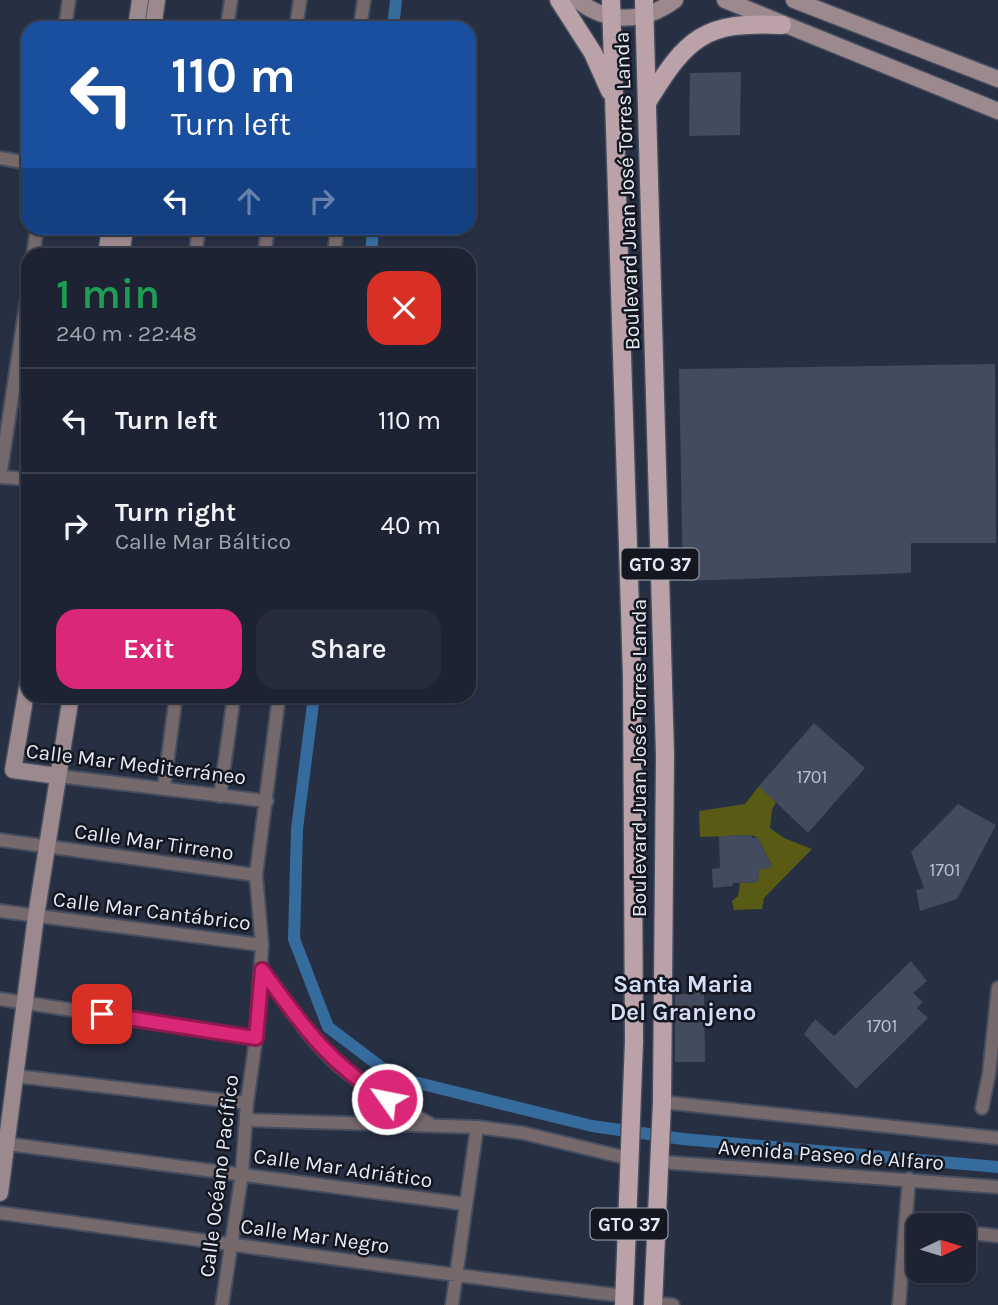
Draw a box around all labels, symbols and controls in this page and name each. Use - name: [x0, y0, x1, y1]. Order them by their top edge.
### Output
- street label: Boulevard Juan José Torres Landa: [609, 31, 645, 351]
- text: 110 m: [171, 47, 296, 104]
- icon: left: [56, 49, 147, 140]
- text: Turn left: [171, 106, 291, 143]
- icon: left: [157, 182, 195, 220]
- icon: ahead: [230, 182, 268, 220]
- icon: right: [303, 182, 341, 220]
- text: 1 min: [56, 269, 160, 319]
- button: close: [367, 271, 441, 345]
- text: 240 m · 22:48: [56, 320, 197, 347]
- icon: left: [56, 402, 94, 440]
- text: Turn left: [115, 405, 217, 436]
- text: 110 m: [378, 405, 441, 436]
- text: Turn right: [115, 497, 236, 528]
- icon: right: [56, 507, 94, 545]
- text: 40 m: [381, 510, 441, 541]
- text: Calle Mar Báltico: [115, 528, 291, 555]
- road number: GTO 37: [622, 548, 698, 580]
- street label: Boulevard Juan José Torres Landa: [627, 599, 651, 917]
- button: Exit: [56, 609, 242, 689]
- button: Share: [256, 609, 441, 689]
- street label: Calle Mar Mediterráneo: [25, 739, 247, 789]
- house number: 1701: [796, 766, 828, 788]
- street label: Calle Mar Tirreno: [73, 819, 235, 865]
- house number: 1701: [929, 859, 961, 881]
- street label: Calle Mar Cantábrico: [52, 887, 252, 935]
- district label: Santa Maria Del Granjeno: [610, 970, 756, 1026]
- pin: [72, 984, 132, 1044]
- icon: arrive: [83, 995, 121, 1033]
- house number: 1701: [866, 1015, 898, 1037]
- position arrow: [350, 1062, 424, 1136]
- street label: Calle Océano Pacífico: [195, 1073, 243, 1279]
- street label: Avenida Paseo de Alfaro: [717, 1135, 945, 1175]
- street label: Calle Mar Adriático: [252, 1144, 434, 1192]
- road number: GTO 37: [590, 1208, 668, 1240]
- north arrow: [906, 1213, 976, 1283]
- map controls: [906, 1213, 976, 1283]
- street label: Calle Mar Negro: [239, 1214, 391, 1258]

